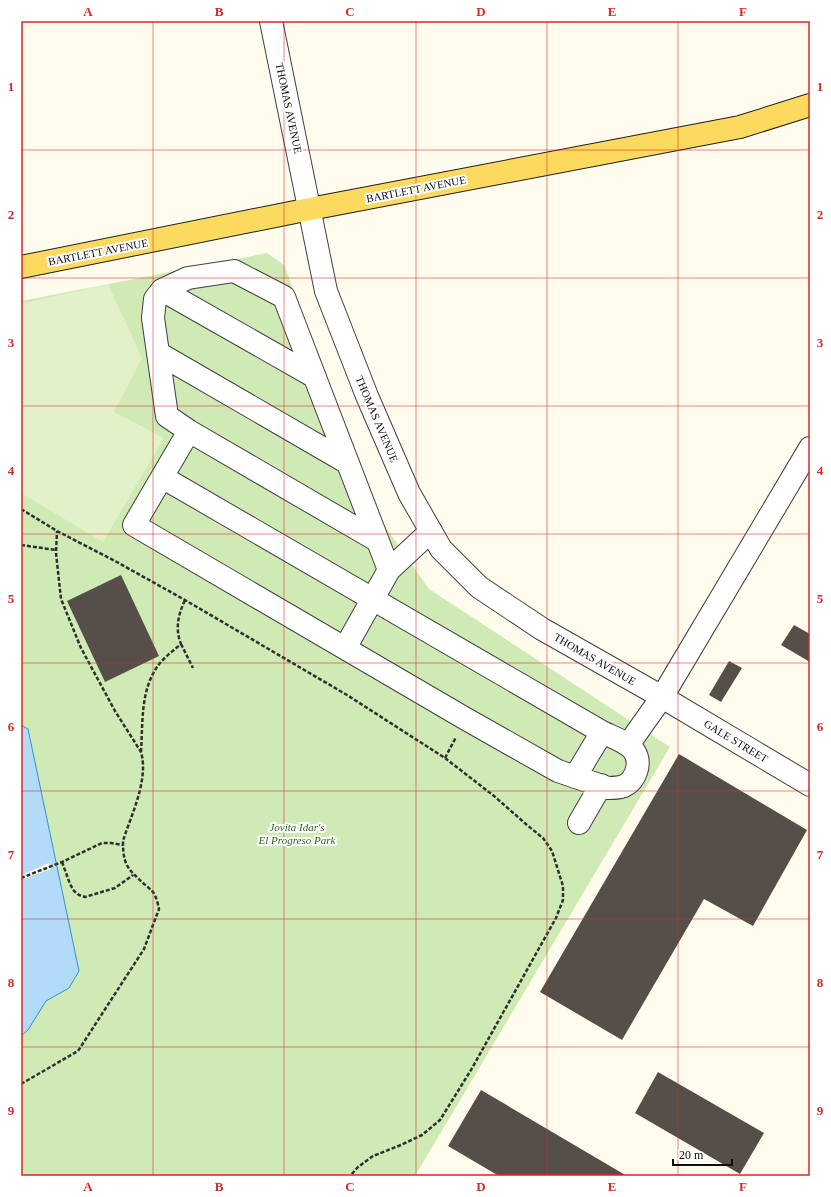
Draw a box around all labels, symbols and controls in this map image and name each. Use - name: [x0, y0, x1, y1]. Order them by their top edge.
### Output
- text: A: [83, 4, 93, 19]
- text: B: [215, 4, 224, 19]
- text: C: [345, 4, 355, 19]
- text: D: [476, 4, 486, 19]
- text: E: [608, 4, 616, 19]
- text: F: [739, 4, 747, 19]
- street label: THOMAS AVENUE: [274, 62, 305, 155]
- text: 1: [8, 79, 14, 94]
- text: 1: [817, 79, 823, 94]
- street label: BARTLETT AVENUE: [365, 173, 467, 205]
- text: 2: [8, 207, 14, 222]
- text: 2: [817, 207, 823, 222]
- street label: BARTLETT AVENUE: [47, 236, 149, 268]
- text: 3: [8, 335, 15, 350]
- text: 3: [817, 335, 824, 350]
- street label: THOMAS AVENUE: [353, 374, 401, 464]
- text: 4: [8, 463, 15, 478]
- text: 4: [817, 463, 824, 478]
- text: 5: [8, 591, 15, 606]
- text: 5: [817, 591, 824, 606]
- street label: THOMAS AVENUE: [552, 631, 638, 687]
- street label: GALE STREET: [702, 717, 770, 765]
- text: 6: [8, 719, 15, 734]
- text: 6: [817, 719, 824, 734]
- park label: Jovita Idar's El Progreso Park: [258, 821, 337, 846]
- text: 7: [8, 847, 15, 862]
- text: 7: [817, 847, 824, 862]
- text: 8: [8, 975, 15, 990]
- text: 8: [817, 975, 824, 990]
- text: 9: [8, 1103, 15, 1118]
- text: 9: [817, 1103, 824, 1118]
- scale bar: [673, 1141, 732, 1167]
- text: 20 m: [679, 1148, 704, 1162]
- text: A: [83, 1179, 93, 1194]
- text: B: [215, 1179, 224, 1194]
- text: C: [345, 1179, 355, 1194]
- text: D: [476, 1179, 486, 1194]
- text: E: [608, 1179, 616, 1194]
- text: F: [739, 1179, 747, 1194]

